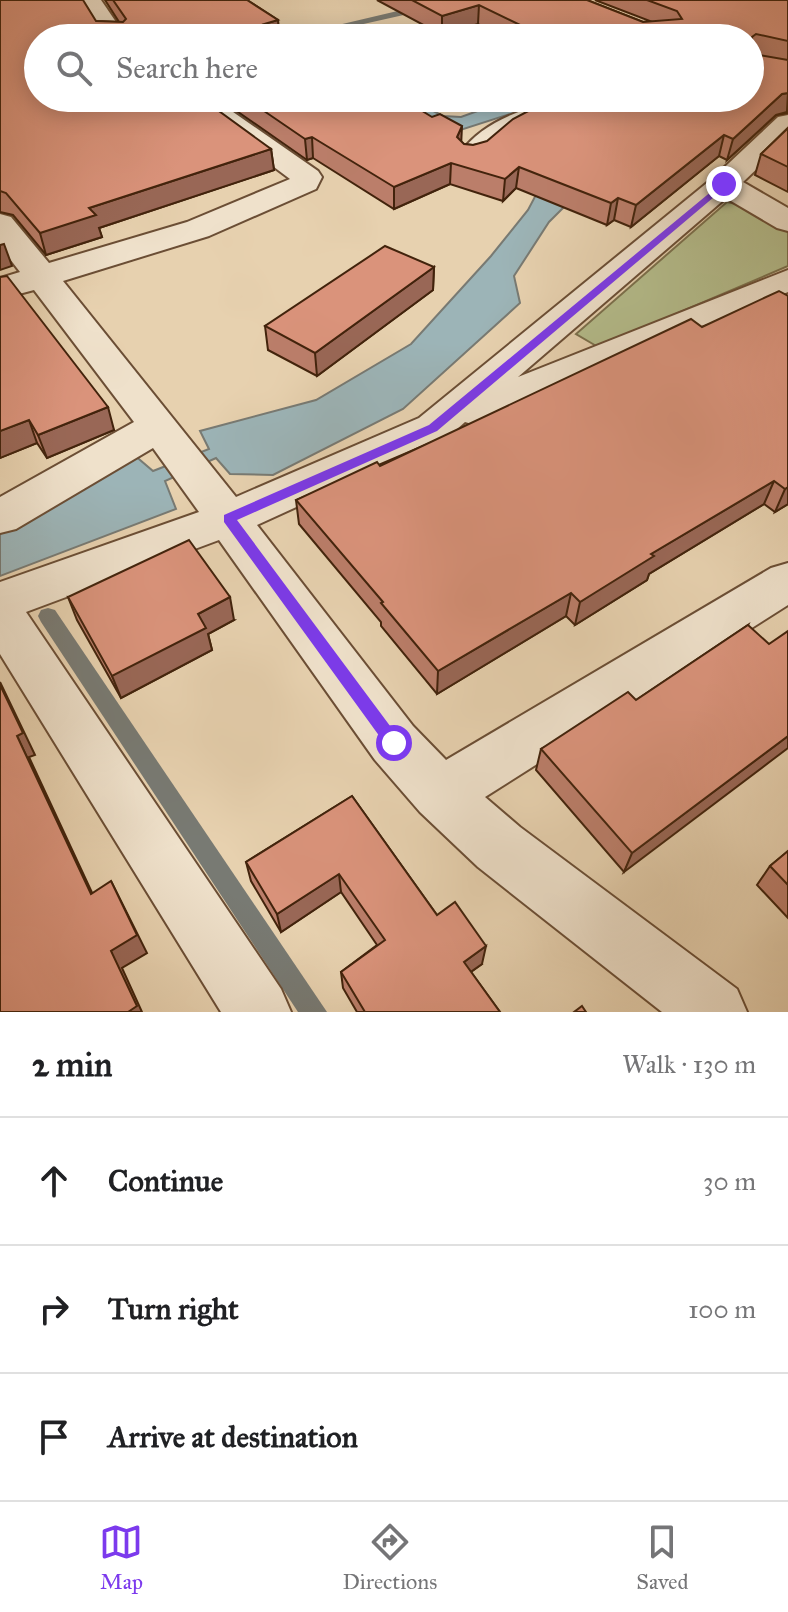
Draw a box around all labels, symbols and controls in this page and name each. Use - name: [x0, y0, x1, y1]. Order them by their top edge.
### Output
- search box: [24, 24, 764, 112]
- icon: search: [52, 46, 96, 90]
- text: Search here: [116, 50, 258, 86]
- route end: [706, 166, 742, 202]
- route start: [376, 725, 412, 761]
- text: 2 min: [32, 1044, 112, 1085]
- text: Walk · 130 m: [622, 1048, 756, 1080]
- icon: ahead: [32, 1159, 76, 1203]
- text: Continue: [108, 1163, 223, 1199]
- text: 30 m: [703, 1165, 756, 1197]
- icon: right: [32, 1287, 76, 1331]
- text: Turn right: [108, 1291, 239, 1327]
- text: 100 m: [688, 1293, 756, 1325]
- icon: arrive: [32, 1415, 76, 1459]
- text: Arrive at destination: [108, 1419, 358, 1455]
- tab: Map: [99, 1520, 143, 1595]
- tab: Directions: [342, 1520, 437, 1595]
- tab: Saved: [636, 1520, 688, 1595]

